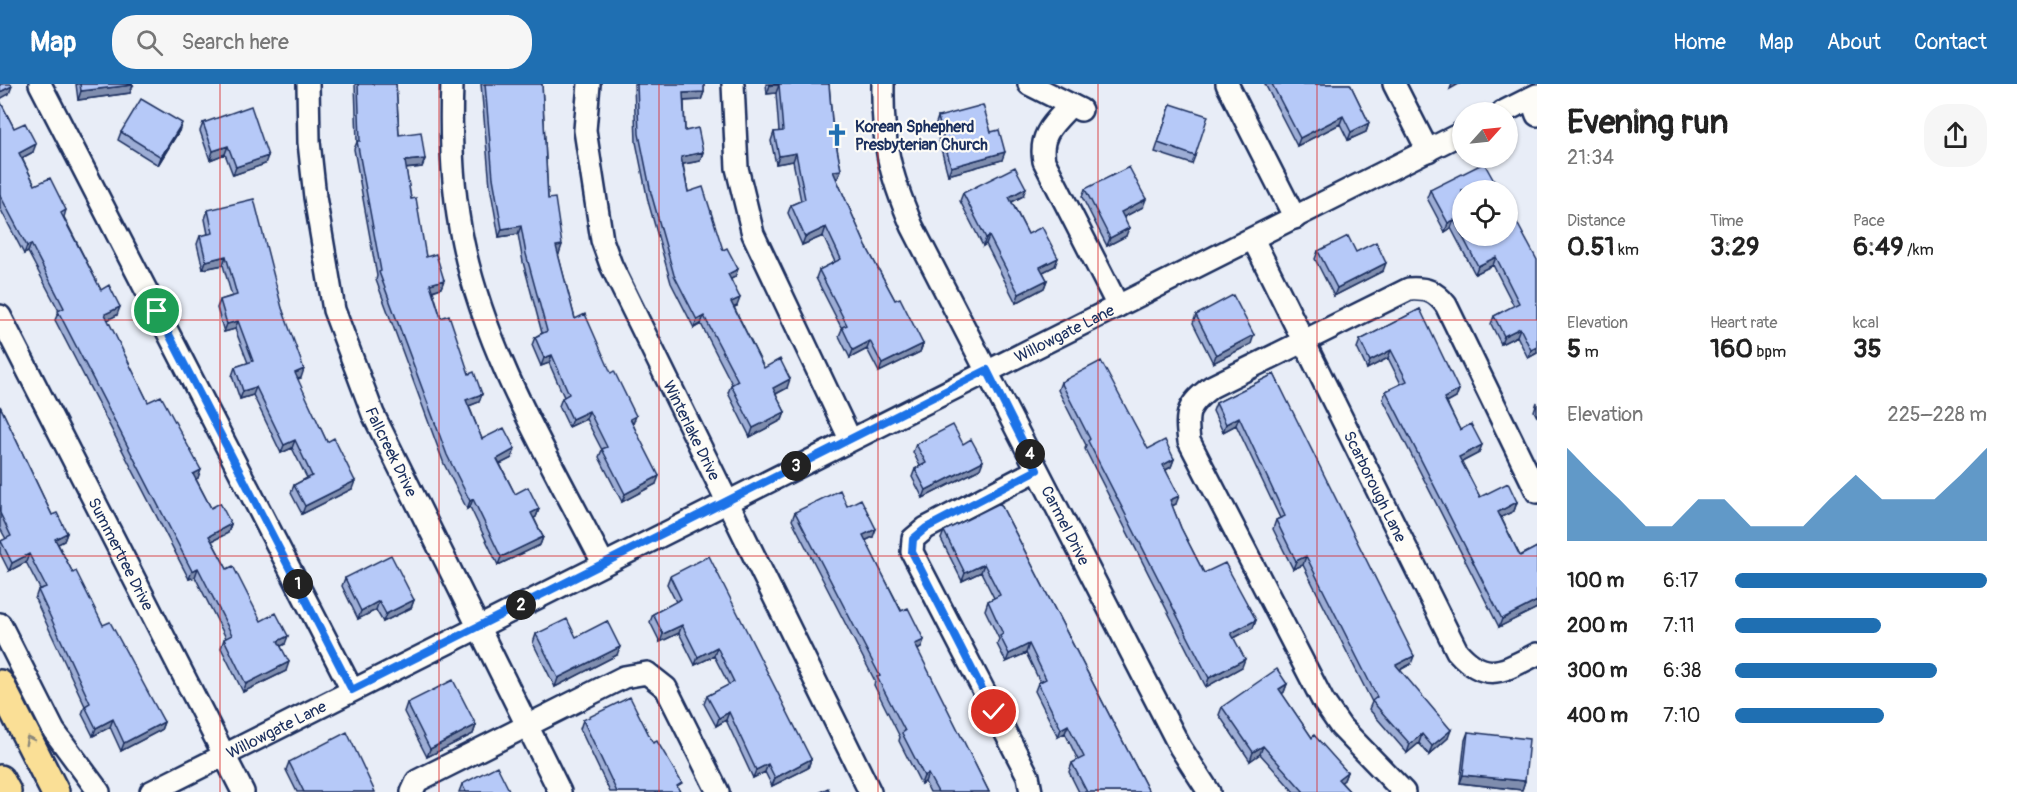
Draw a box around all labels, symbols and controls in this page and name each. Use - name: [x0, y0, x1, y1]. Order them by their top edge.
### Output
- search box: [112, 15, 532, 69]
- text: Map: [30, 25, 76, 60]
- icon: search: [133, 26, 166, 59]
- text: Search here: [181, 28, 289, 56]
- text: Home: [1673, 29, 1726, 56]
- text: Map: [1759, 29, 1794, 56]
- text: About: [1827, 29, 1881, 56]
- text: Contact: [1914, 29, 1987, 56]
- north arrow: [1452, 102, 1518, 168]
- map controls: [1452, 102, 1518, 246]
- text: Evening run: [1567, 102, 1728, 143]
- button: share: [1924, 104, 1987, 167]
- place label: Korean Sphepherd Presbyterian Church: [855, 117, 988, 155]
- church icon: Korean Sphepherd Presbyterian Church: [824, 122, 850, 148]
- text: 21:34: [1567, 145, 1614, 170]
- button: locate: [1452, 180, 1518, 246]
- text: Distance: [1567, 211, 1626, 231]
- text: Time: [1710, 211, 1743, 231]
- text: Pace: [1853, 211, 1885, 231]
- text: 0.51: [1567, 231, 1615, 263]
- text: 3:29: [1710, 231, 1759, 263]
- text: 6:49: [1853, 231, 1904, 263]
- text: km: [1615, 240, 1639, 260]
- text: /km: [1904, 240, 1934, 260]
- pin: [131, 285, 182, 336]
- icon: arrive: [140, 294, 173, 327]
- street label: Willowgate Lane: [1011, 300, 1118, 367]
- text: Elevation: [1567, 313, 1628, 333]
- text: Heart rate: [1710, 313, 1777, 333]
- text: kcal: [1853, 313, 1879, 333]
- text: 5: [1567, 333, 1581, 365]
- text: 160: [1710, 333, 1753, 365]
- text: 35: [1853, 333, 1882, 365]
- text: m: [1581, 342, 1599, 362]
- text: bpm: [1753, 342, 1786, 362]
- street label: Winterlake Drive: [658, 377, 724, 484]
- text: Elevation: [1567, 402, 1643, 427]
- text: 225–228 m: [1887, 402, 1987, 427]
- street label: Fallcreek Drive: [360, 405, 421, 500]
- street label: Scarborough Lane: [1339, 428, 1411, 546]
- pin: 4: [1015, 439, 1045, 469]
- text: 4: [1025, 444, 1035, 464]
- pin: 3: [781, 451, 811, 481]
- text: 3: [792, 456, 800, 476]
- street label: Carmel Drive: [1036, 483, 1094, 569]
- street label: Summertree Drive: [83, 494, 158, 614]
- text: 100 m: [1567, 568, 1624, 593]
- text: 6:17: [1663, 568, 1698, 593]
- pin: 1: [283, 569, 313, 599]
- text: 1: [295, 574, 301, 594]
- pin: 2: [506, 590, 536, 620]
- text: 2: [517, 595, 525, 615]
- text: 200 m: [1567, 613, 1628, 638]
- text: 7:11: [1663, 613, 1695, 638]
- text: 300 m: [1567, 658, 1628, 683]
- text: 6:38: [1663, 658, 1701, 683]
- pin: [968, 686, 1019, 737]
- icon: check: [977, 695, 1010, 728]
- street label: Willowgate Lane: [223, 697, 330, 763]
- text: 400 m: [1567, 703, 1628, 728]
- text: 7:10: [1663, 703, 1700, 728]
- one-way arrow: [25, 736, 36, 746]

